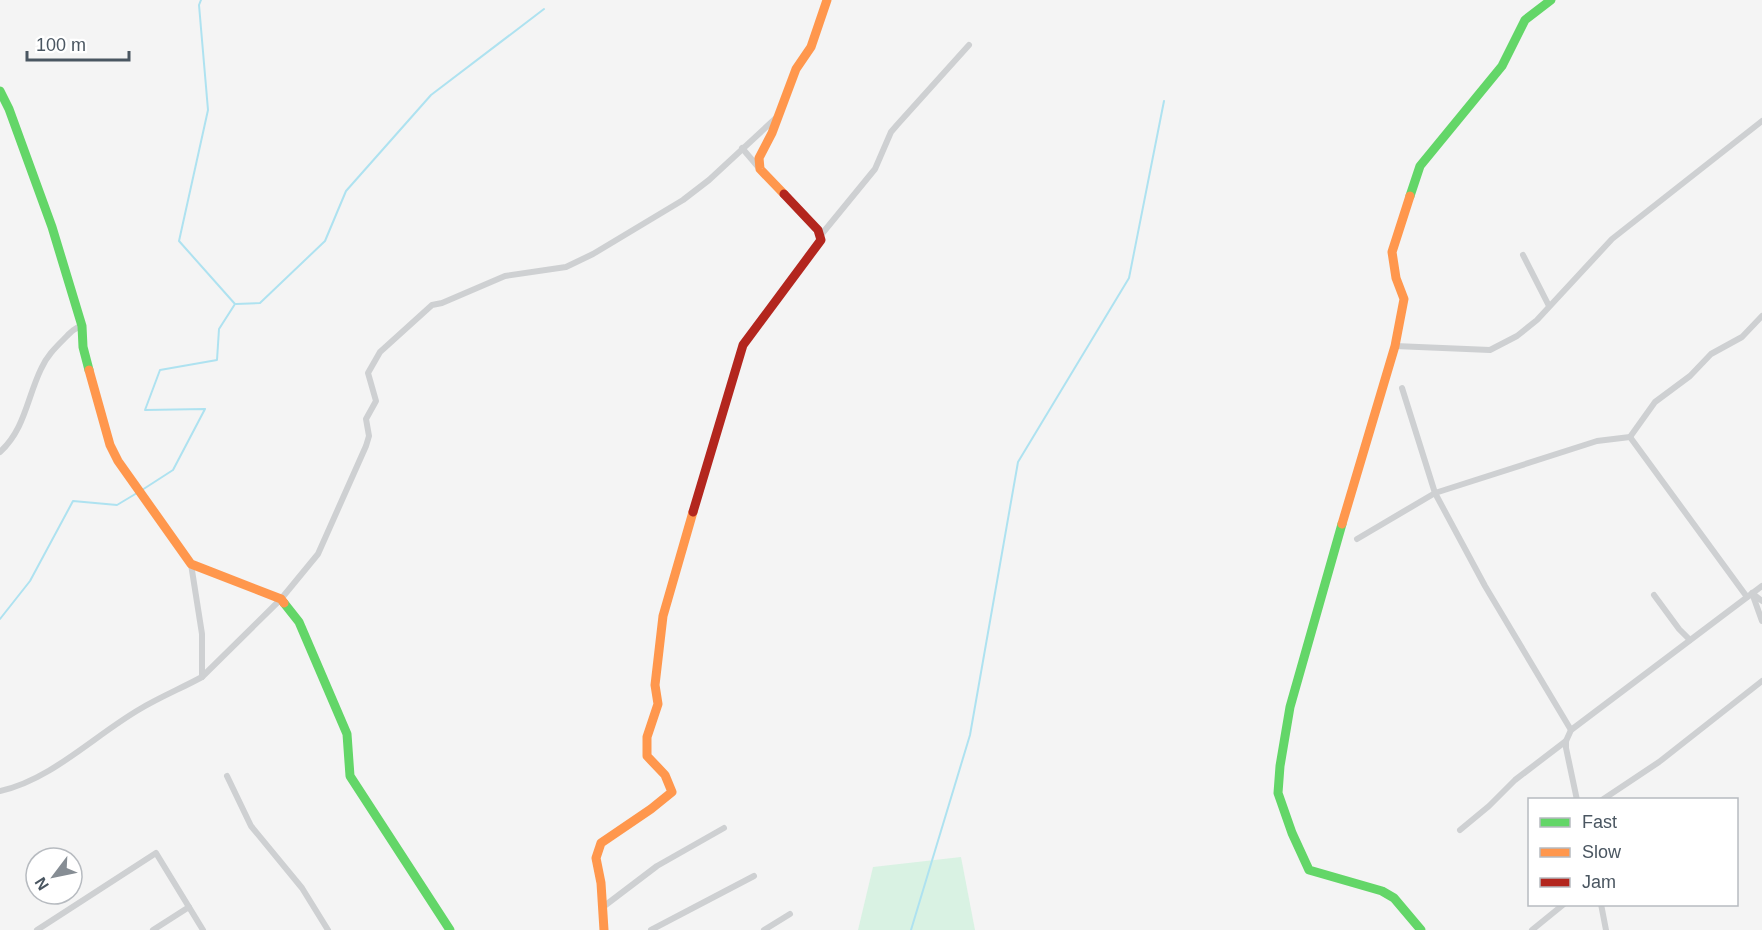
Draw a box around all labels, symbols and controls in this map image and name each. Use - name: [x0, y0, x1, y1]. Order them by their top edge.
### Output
- scale bar: [27, 24, 129, 62]
- text: 100 m: [36, 35, 86, 55]
- legend: [1528, 798, 1738, 906]
- text: Fast: [1582, 812, 1617, 832]
- text: Slow: [1582, 842, 1622, 862]
- north arrow: [24, 846, 84, 906]
- text: Jam: [1582, 872, 1616, 892]
- text: N: [31, 874, 52, 893]

